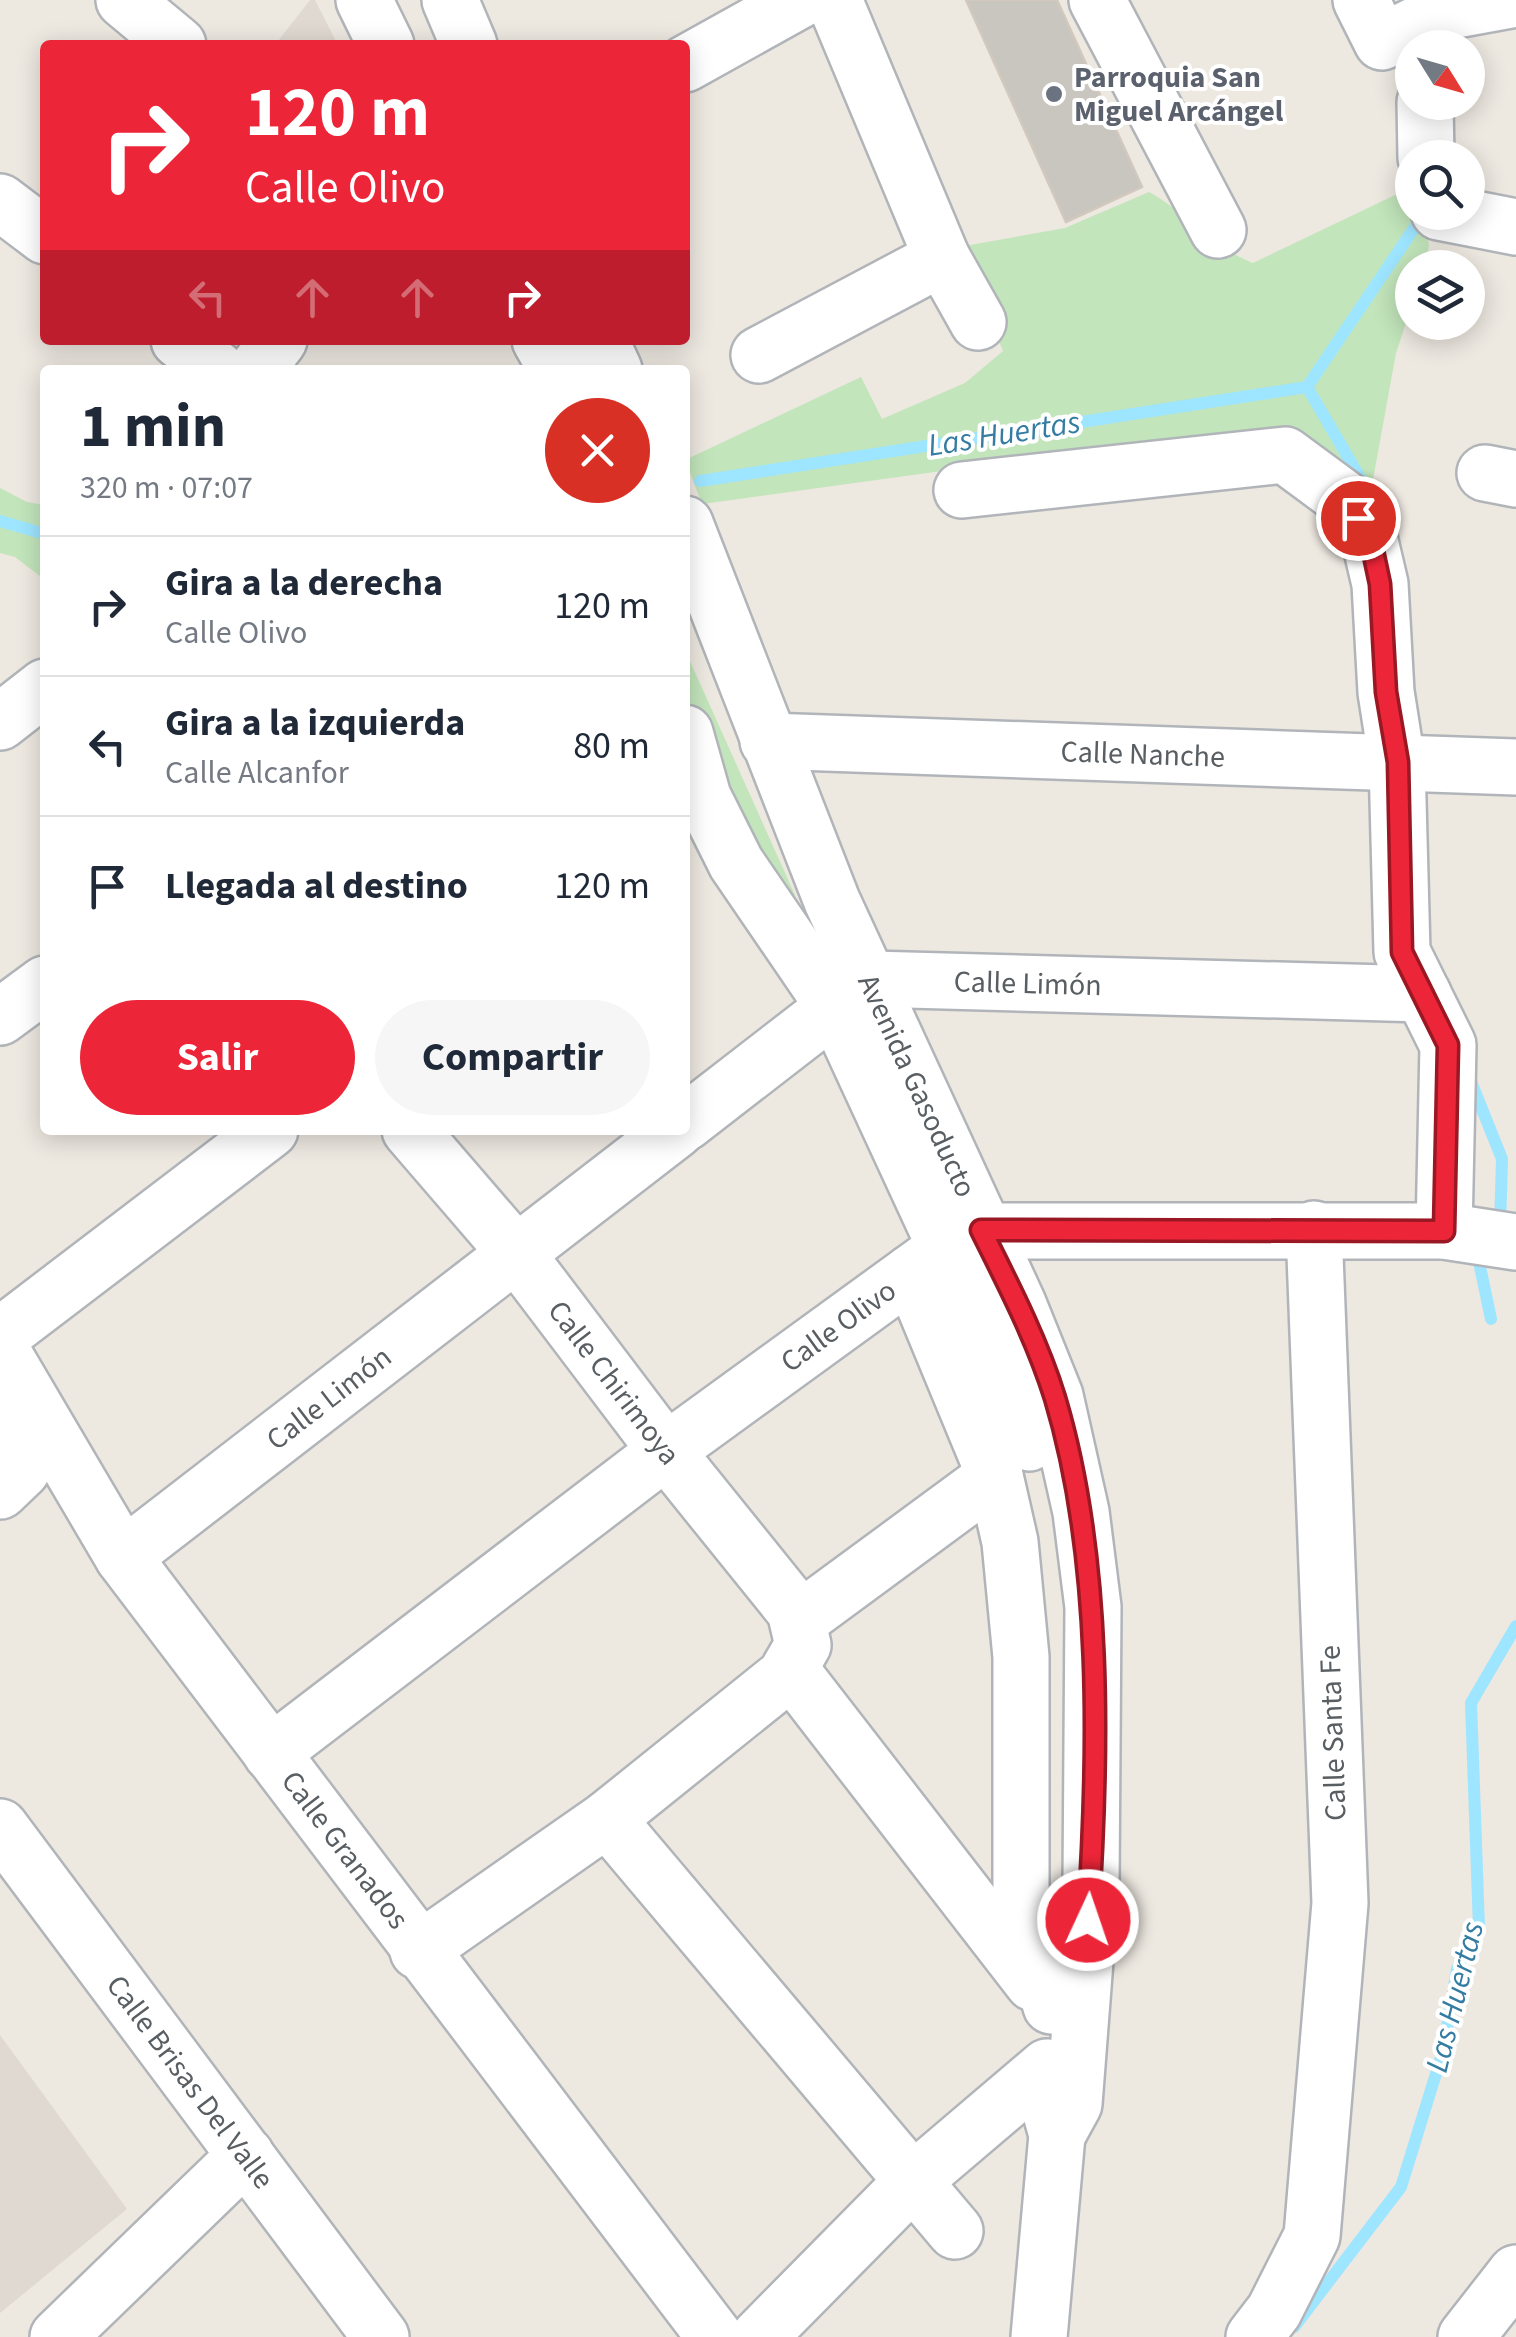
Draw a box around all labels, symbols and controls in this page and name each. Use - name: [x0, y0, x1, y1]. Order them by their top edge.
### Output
- north arrow: [1395, 30, 1485, 120]
- map controls: [1395, 30, 1485, 340]
- place label: Parroquia San Miguel Arcángel: [1074, 56, 1284, 133]
- text: 120 m: [245, 63, 430, 163]
- icon: right: [80, 80, 210, 210]
- marker: Parroquia San Miguel Arcángel: [1043, 83, 1065, 105]
- button: search: [1395, 140, 1485, 230]
- text: Calle Olivo: [245, 156, 445, 220]
- button: layers: [1395, 250, 1485, 340]
- icon: left: [180, 270, 235, 325]
- icon: ahead: [285, 270, 340, 325]
- icon: ahead: [390, 270, 445, 325]
- icon: right: [495, 270, 550, 325]
- text: 1 min: [80, 385, 226, 470]
- button: close: [545, 398, 650, 503]
- water label: Las Huertas: [924, 399, 1084, 469]
- text: 320 m · 07:07: [80, 465, 253, 511]
- pin: [1316, 476, 1401, 561]
- icon: arrive: [1331, 491, 1386, 546]
- text: Gira a la derecha: [165, 556, 443, 610]
- icon: right: [80, 579, 135, 634]
- text: 120 m: [554, 579, 650, 633]
- text: Calle Olivo: [165, 610, 307, 656]
- text: Gira a la izquierda: [165, 696, 465, 750]
- icon: left: [80, 719, 135, 774]
- text: 80 m: [573, 719, 650, 773]
- street label: Calle Nanche: [1060, 730, 1226, 778]
- text: Calle Alcanfor: [165, 750, 349, 796]
- icon: arrive: [80, 859, 135, 914]
- text: Llegada al destino: [165, 859, 468, 913]
- text: 120 m: [554, 859, 650, 913]
- street label: Calle Limón: [953, 960, 1102, 1007]
- street label: Avenida Gasoducto: [847, 967, 987, 1204]
- button: Salir: [80, 1000, 355, 1115]
- button: Compartir: [375, 1000, 650, 1115]
- street label: Calle Olivo: [771, 1269, 905, 1383]
- street label: Calle Chirimoya: [538, 1291, 691, 1474]
- street label: Calle Limón: [257, 1336, 401, 1460]
- street label: Calle Santa Fe: [1308, 1644, 1358, 1822]
- street label: Calle Granados: [271, 1762, 419, 1938]
- position arrow: [1036, 1868, 1140, 1972]
- water label: Las Huertas: [1414, 1917, 1496, 2077]
- street label: Calle Brisas Del Valle: [96, 1966, 285, 2198]

